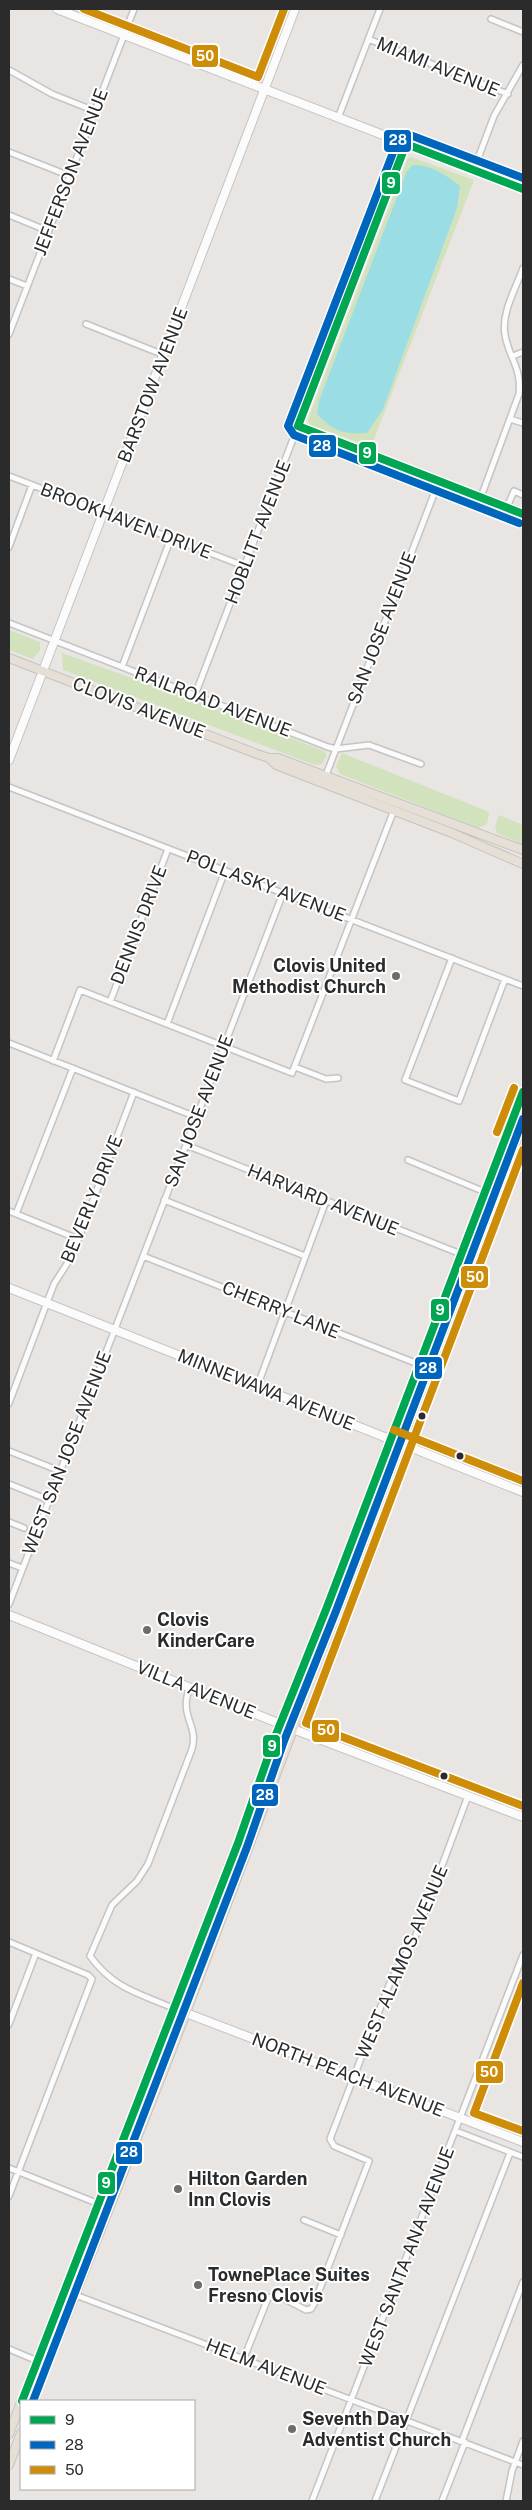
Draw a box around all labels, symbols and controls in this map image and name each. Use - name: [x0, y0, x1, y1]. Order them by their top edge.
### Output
- street label: MIAMI AVENUE: [374, 32, 503, 101]
- line badge: 50: [191, 44, 219, 68]
- text: 50: [196, 48, 214, 64]
- street label: JEFFERSON AVENUE: [29, 85, 112, 258]
- line badge: 28: [383, 129, 412, 153]
- text: 28: [389, 132, 407, 148]
- line badge: 9: [381, 171, 401, 195]
- text: 9: [386, 175, 396, 191]
- street label: BARSTOW AVENUE: [113, 304, 192, 465]
- line badge: 28: [308, 434, 337, 458]
- text: 28: [313, 438, 331, 454]
- line badge: 9: [358, 441, 377, 465]
- text: 9: [362, 445, 372, 461]
- street label: HOBLITT AVENUE: [220, 457, 295, 607]
- street label: BROOKHAVEN DRIVE: [38, 478, 215, 563]
- street label: SAN JOSE AVENUE: [343, 549, 420, 707]
- street label: RAILROAD AVENUE: [132, 662, 294, 741]
- street label: CLOVIS AVENUE: [70, 673, 208, 742]
- street label: POLLASKY AVENUE: [183, 845, 349, 926]
- street label: DENNIS DRIVE: [106, 862, 171, 987]
- place label: Clovis United Methodist Church: [232, 955, 386, 997]
- marker: Clovis United Methodist Church: [390, 970, 402, 982]
- street label: SAN JOSE AVENUE: [160, 1032, 237, 1190]
- street label: BEVERLY DRIVE: [56, 1132, 127, 1266]
- street label: HARVARD AVENUE: [244, 1160, 402, 1240]
- line badge: 50: [460, 1265, 489, 1289]
- text: 50: [466, 1269, 484, 1285]
- street label: CHERRY LANE: [219, 1276, 343, 1343]
- line badge: 9: [430, 1298, 450, 1322]
- text: 9: [435, 1302, 445, 1318]
- street label: MINNEWAWA AVENUE: [175, 1344, 358, 1435]
- street label: WEST SAN JOSE AVENUE: [18, 1348, 115, 1558]
- line badge: 28: [414, 1356, 443, 1380]
- text: 28: [419, 1360, 437, 1376]
- unlabelled marker: [417, 1411, 427, 1421]
- unlabelled marker: [455, 1451, 465, 1461]
- place label: Clovis KinderCare: [157, 1609, 255, 1651]
- marker: Clovis KinderCare: [141, 1624, 153, 1636]
- street label: VILLA AVENUE: [133, 1656, 259, 1723]
- line badge: 50: [311, 1719, 340, 1743]
- text: 50: [317, 1722, 335, 1738]
- line badge: 9: [262, 1734, 281, 1758]
- text: 9: [267, 1738, 277, 1754]
- unlabelled marker: [439, 1771, 449, 1781]
- line badge: 28: [251, 1783, 279, 1807]
- text: 28: [256, 1787, 274, 1803]
- street label: WEST ALAMOS AVENUE: [351, 1862, 452, 2062]
- street label: NORTH PEACH AVENUE: [249, 2028, 447, 2121]
- line badge: 50: [475, 2060, 504, 2084]
- text: 50: [480, 2064, 498, 2080]
- line badge: 28: [115, 2141, 143, 2165]
- text: 28: [120, 2144, 138, 2160]
- street label: WEST SANTA ANA AVENUE: [355, 2144, 458, 2370]
- place label: Hilton Garden Inn Clovis: [188, 2168, 308, 2210]
- line badge: 9: [97, 2171, 116, 2195]
- text: 9: [101, 2175, 111, 2191]
- marker: Hilton Garden Inn Clovis: [172, 2183, 184, 2195]
- place label: TownePlace Suites Fresno Clovis: [208, 2264, 370, 2306]
- marker: TownePlace Suites Fresno Clovis: [192, 2279, 204, 2291]
- street label: HELM AVENUE: [203, 2334, 329, 2399]
- legend: [20, 2400, 195, 2490]
- place label: Seventh Day Adventist Church: [302, 2408, 451, 2450]
- text: 9: [65, 2411, 74, 2428]
- marker: Seventh Day Adventist Church: [286, 2423, 298, 2435]
- text: 28: [65, 2436, 84, 2453]
- text: 50: [65, 2461, 84, 2478]

